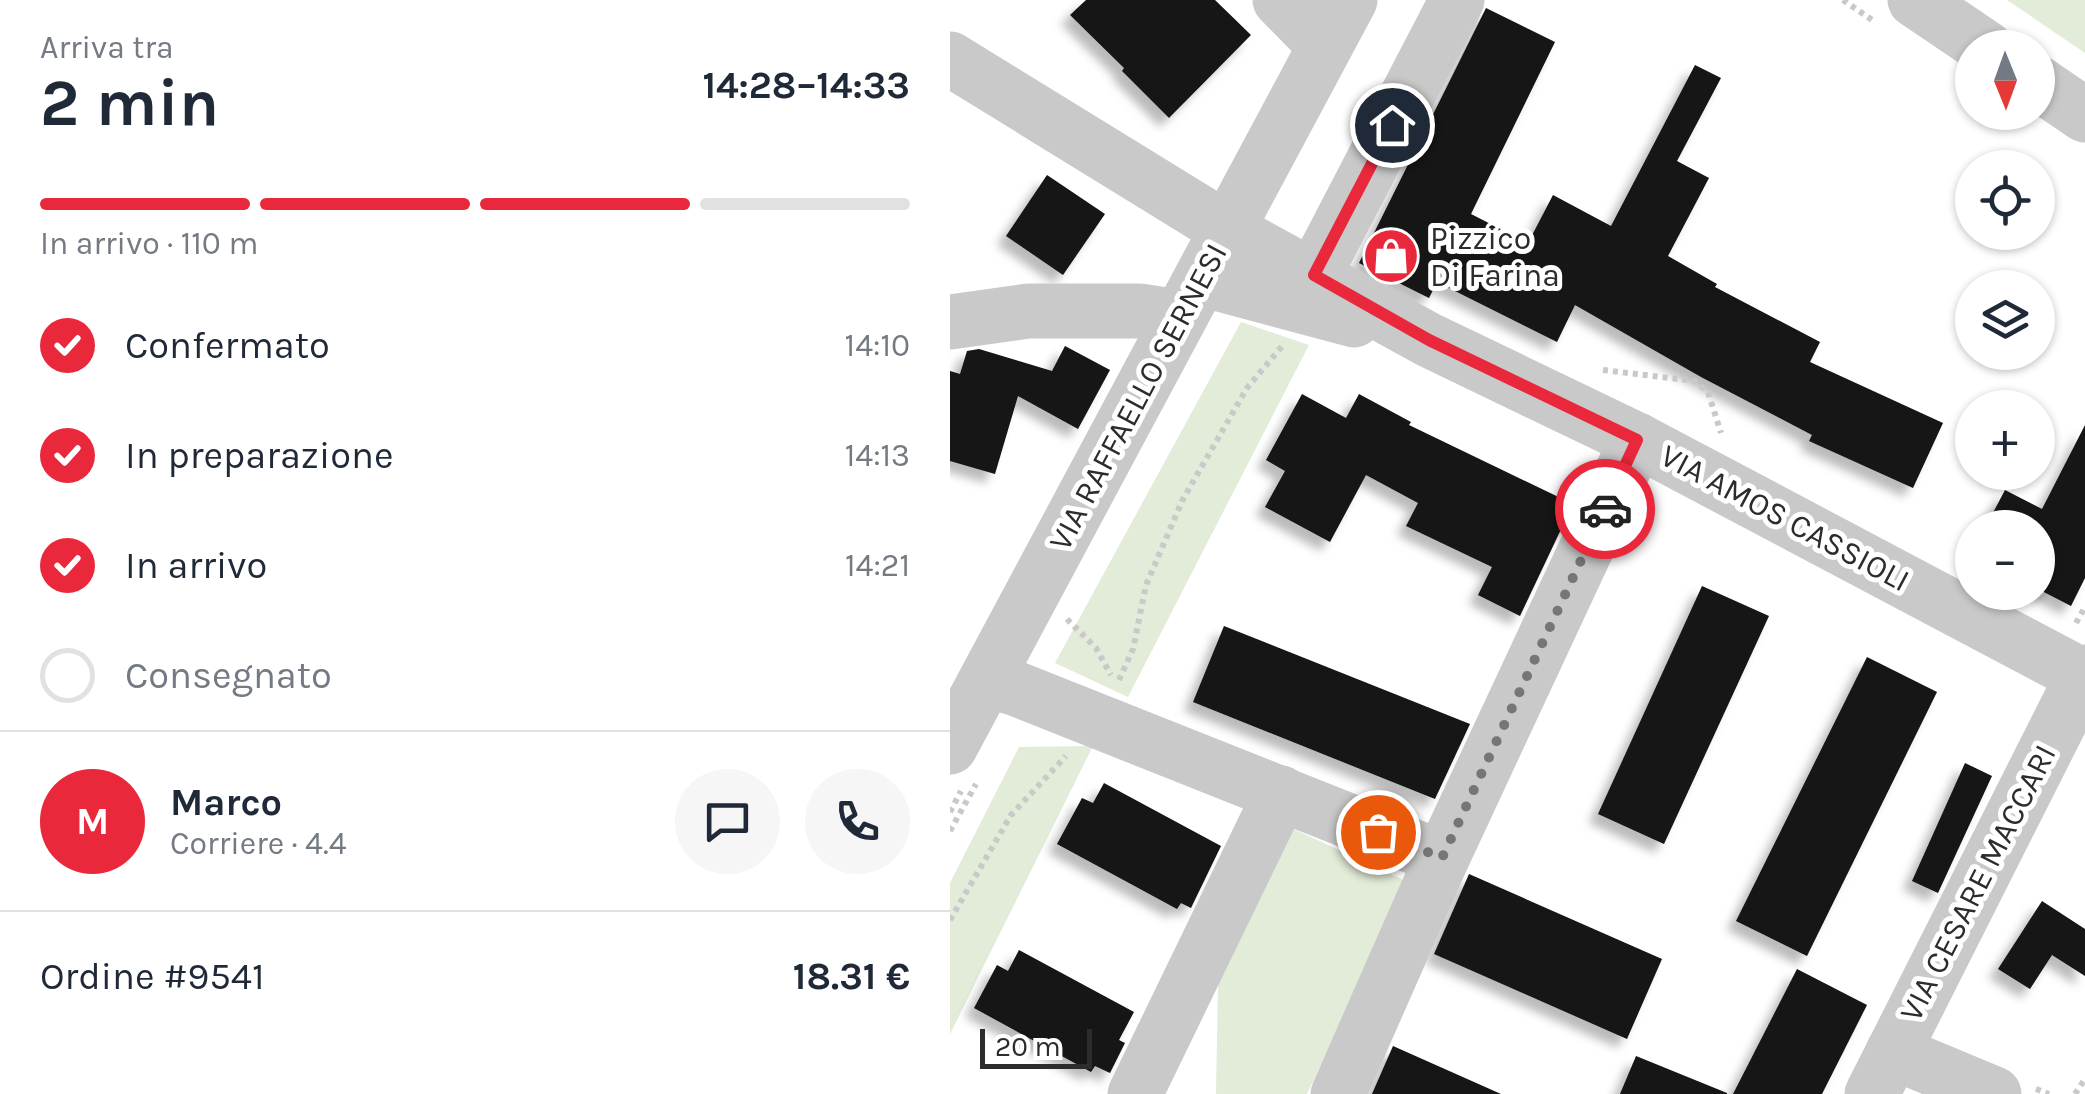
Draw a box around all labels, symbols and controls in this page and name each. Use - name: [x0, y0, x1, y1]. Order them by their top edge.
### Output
- text: Arriva tra: [40, 29, 174, 66]
- north arrow: [1955, 30, 2055, 130]
- map controls: [1955, 30, 2055, 610]
- text: 14:28–14:33: [702, 63, 910, 108]
- text: 2 min: [40, 65, 219, 141]
- pin: [1350, 83, 1435, 168]
- icon: home: [1365, 98, 1420, 153]
- button: locate: [1955, 150, 2055, 250]
- place label: Pizzico Di Farina: [1430, 220, 1560, 294]
- text: In arrivo · 110 m: [40, 225, 258, 262]
- shop icon: Pizzico Di Farina: [1361, 226, 1421, 286]
- street label: VIA RAFFAELLO SERNESI: [1041, 237, 1235, 557]
- button: layers: [1955, 270, 2055, 370]
- icon: check: [40, 318, 95, 373]
- text: Confermato: [125, 323, 330, 368]
- text: 14:10: [845, 327, 910, 364]
- button: +: [1955, 390, 2055, 490]
- icon: check: [40, 428, 95, 483]
- text: In preparazione: [125, 433, 393, 478]
- text: 14:13: [845, 437, 910, 474]
- street label: VIA AMOS CASSIOLI: [1654, 437, 1916, 599]
- courier: [1555, 459, 1655, 559]
- icon: car: [1578, 482, 1633, 537]
- button: −: [1955, 510, 2055, 610]
- icon: check: [40, 538, 95, 593]
- text: In arrivo: [125, 543, 267, 588]
- text: 14:21: [845, 547, 910, 584]
- text: Consegnato: [125, 653, 332, 698]
- street label: VIA CESARE MACCARI: [1892, 739, 2064, 1027]
- button: chat: [675, 769, 780, 874]
- button: phone: [805, 769, 910, 874]
- text: Marco: [170, 780, 282, 825]
- pin: [1336, 790, 1421, 875]
- text: M: [76, 799, 109, 844]
- icon: bag: [1351, 805, 1406, 860]
- text: Corriere · 4.4: [170, 825, 347, 862]
- text: Ordine #9541: [40, 954, 265, 999]
- text: 18.31 €: [793, 954, 910, 999]
- scale bar: [980, 1024, 1092, 1068]
- text: 20 m: [995, 1030, 1061, 1063]

